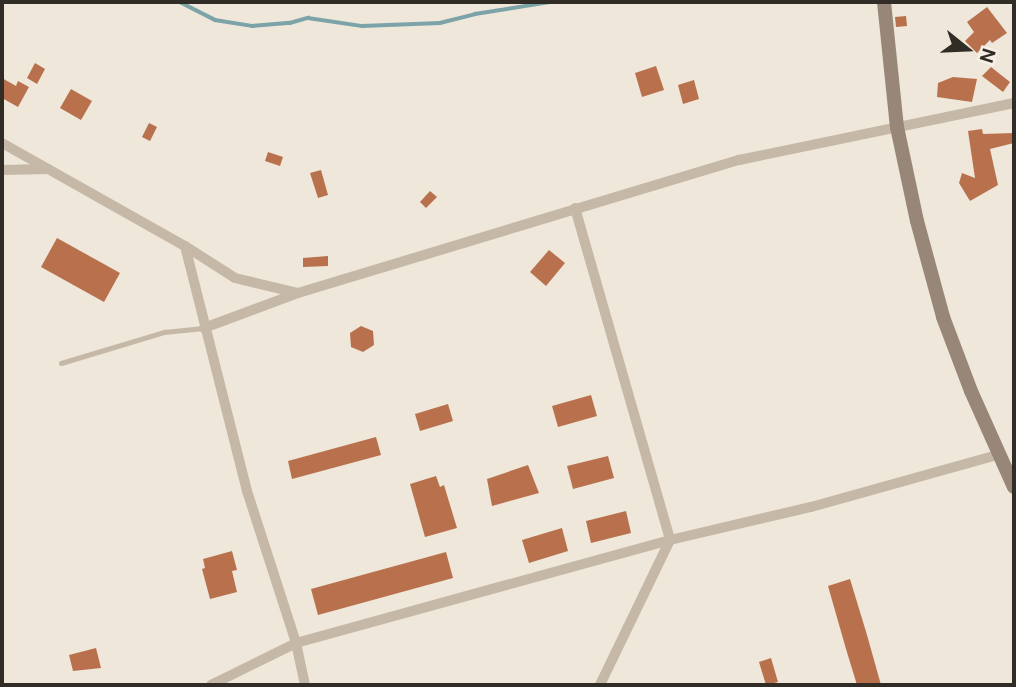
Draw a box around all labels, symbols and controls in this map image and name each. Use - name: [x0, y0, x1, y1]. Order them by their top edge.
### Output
- north arrow: [932, 14, 1002, 84]
- text: N: [973, 45, 1001, 66]

